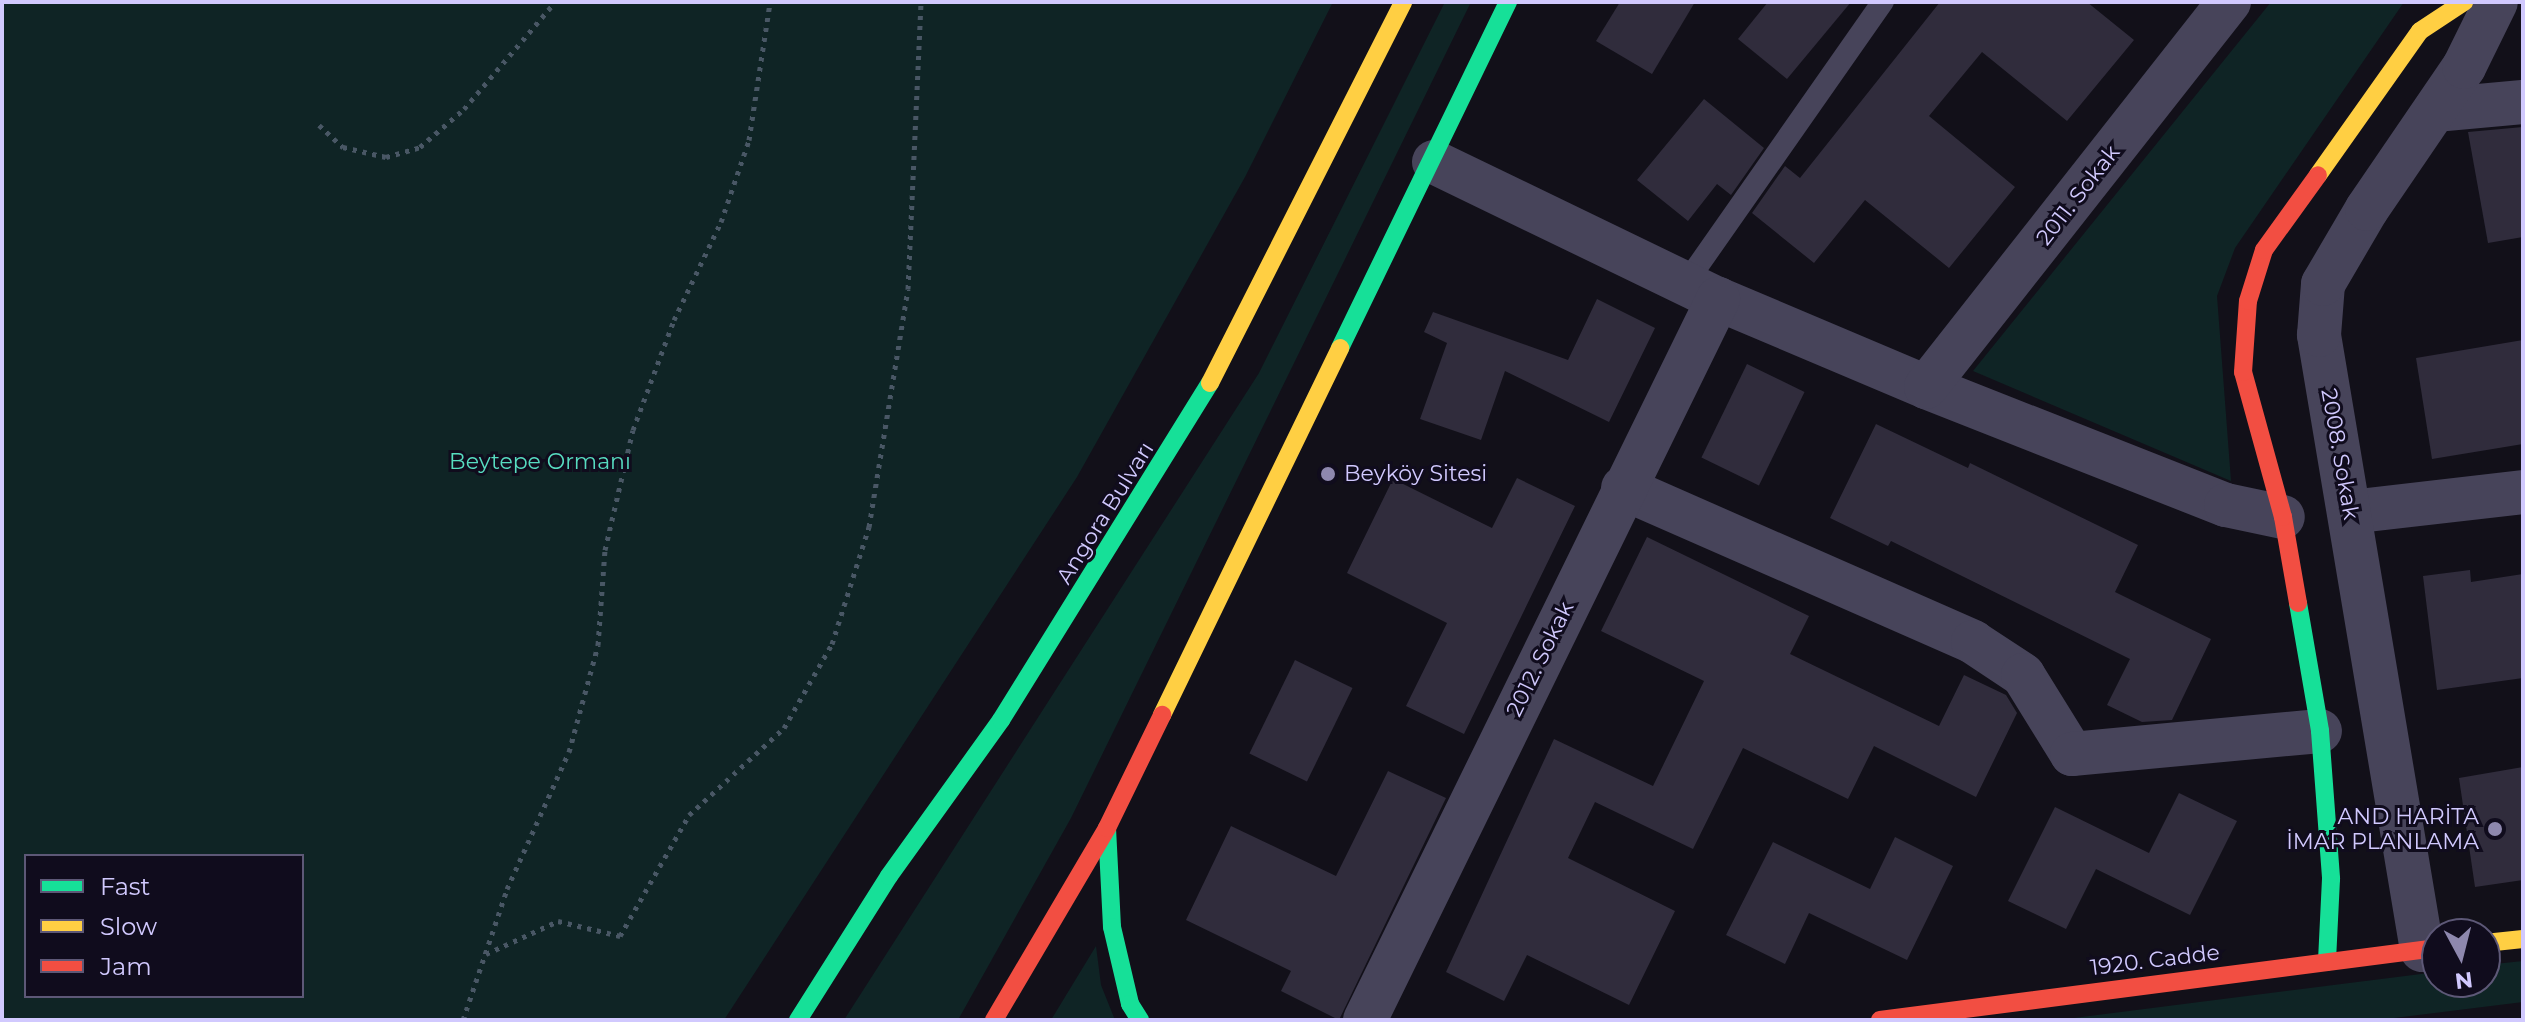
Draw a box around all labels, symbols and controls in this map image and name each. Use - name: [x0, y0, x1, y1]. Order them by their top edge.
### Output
- street label: 2011. Sokak: [2031, 140, 2125, 250]
- street label: 2008. Sokak: [2315, 386, 2365, 522]
- street label: Angora Bulvarı: [1051, 437, 1159, 589]
- park label: Beytepe Ormanı: [449, 449, 631, 475]
- place label: Beyköy Sitesi: [1344, 461, 1487, 487]
- marker: Beyköy Sitesi: [1319, 465, 1337, 483]
- street label: 2012. Sokak: [1501, 597, 1579, 721]
- place label: AND HARİTA İMAR PLANLAMA: [2286, 803, 2479, 854]
- marker: AND HARİTA İMAR PLANLAMA: [2486, 820, 2504, 838]
- legend: [24, 854, 304, 998]
- text: Fast: [100, 872, 150, 901]
- text: Slow: [100, 912, 157, 941]
- north arrow: [2421, 918, 2501, 998]
- street label: 1920. Cadde: [2089, 939, 2221, 981]
- text: Jam: [100, 952, 152, 981]
- text: N: [2453, 966, 2474, 995]

